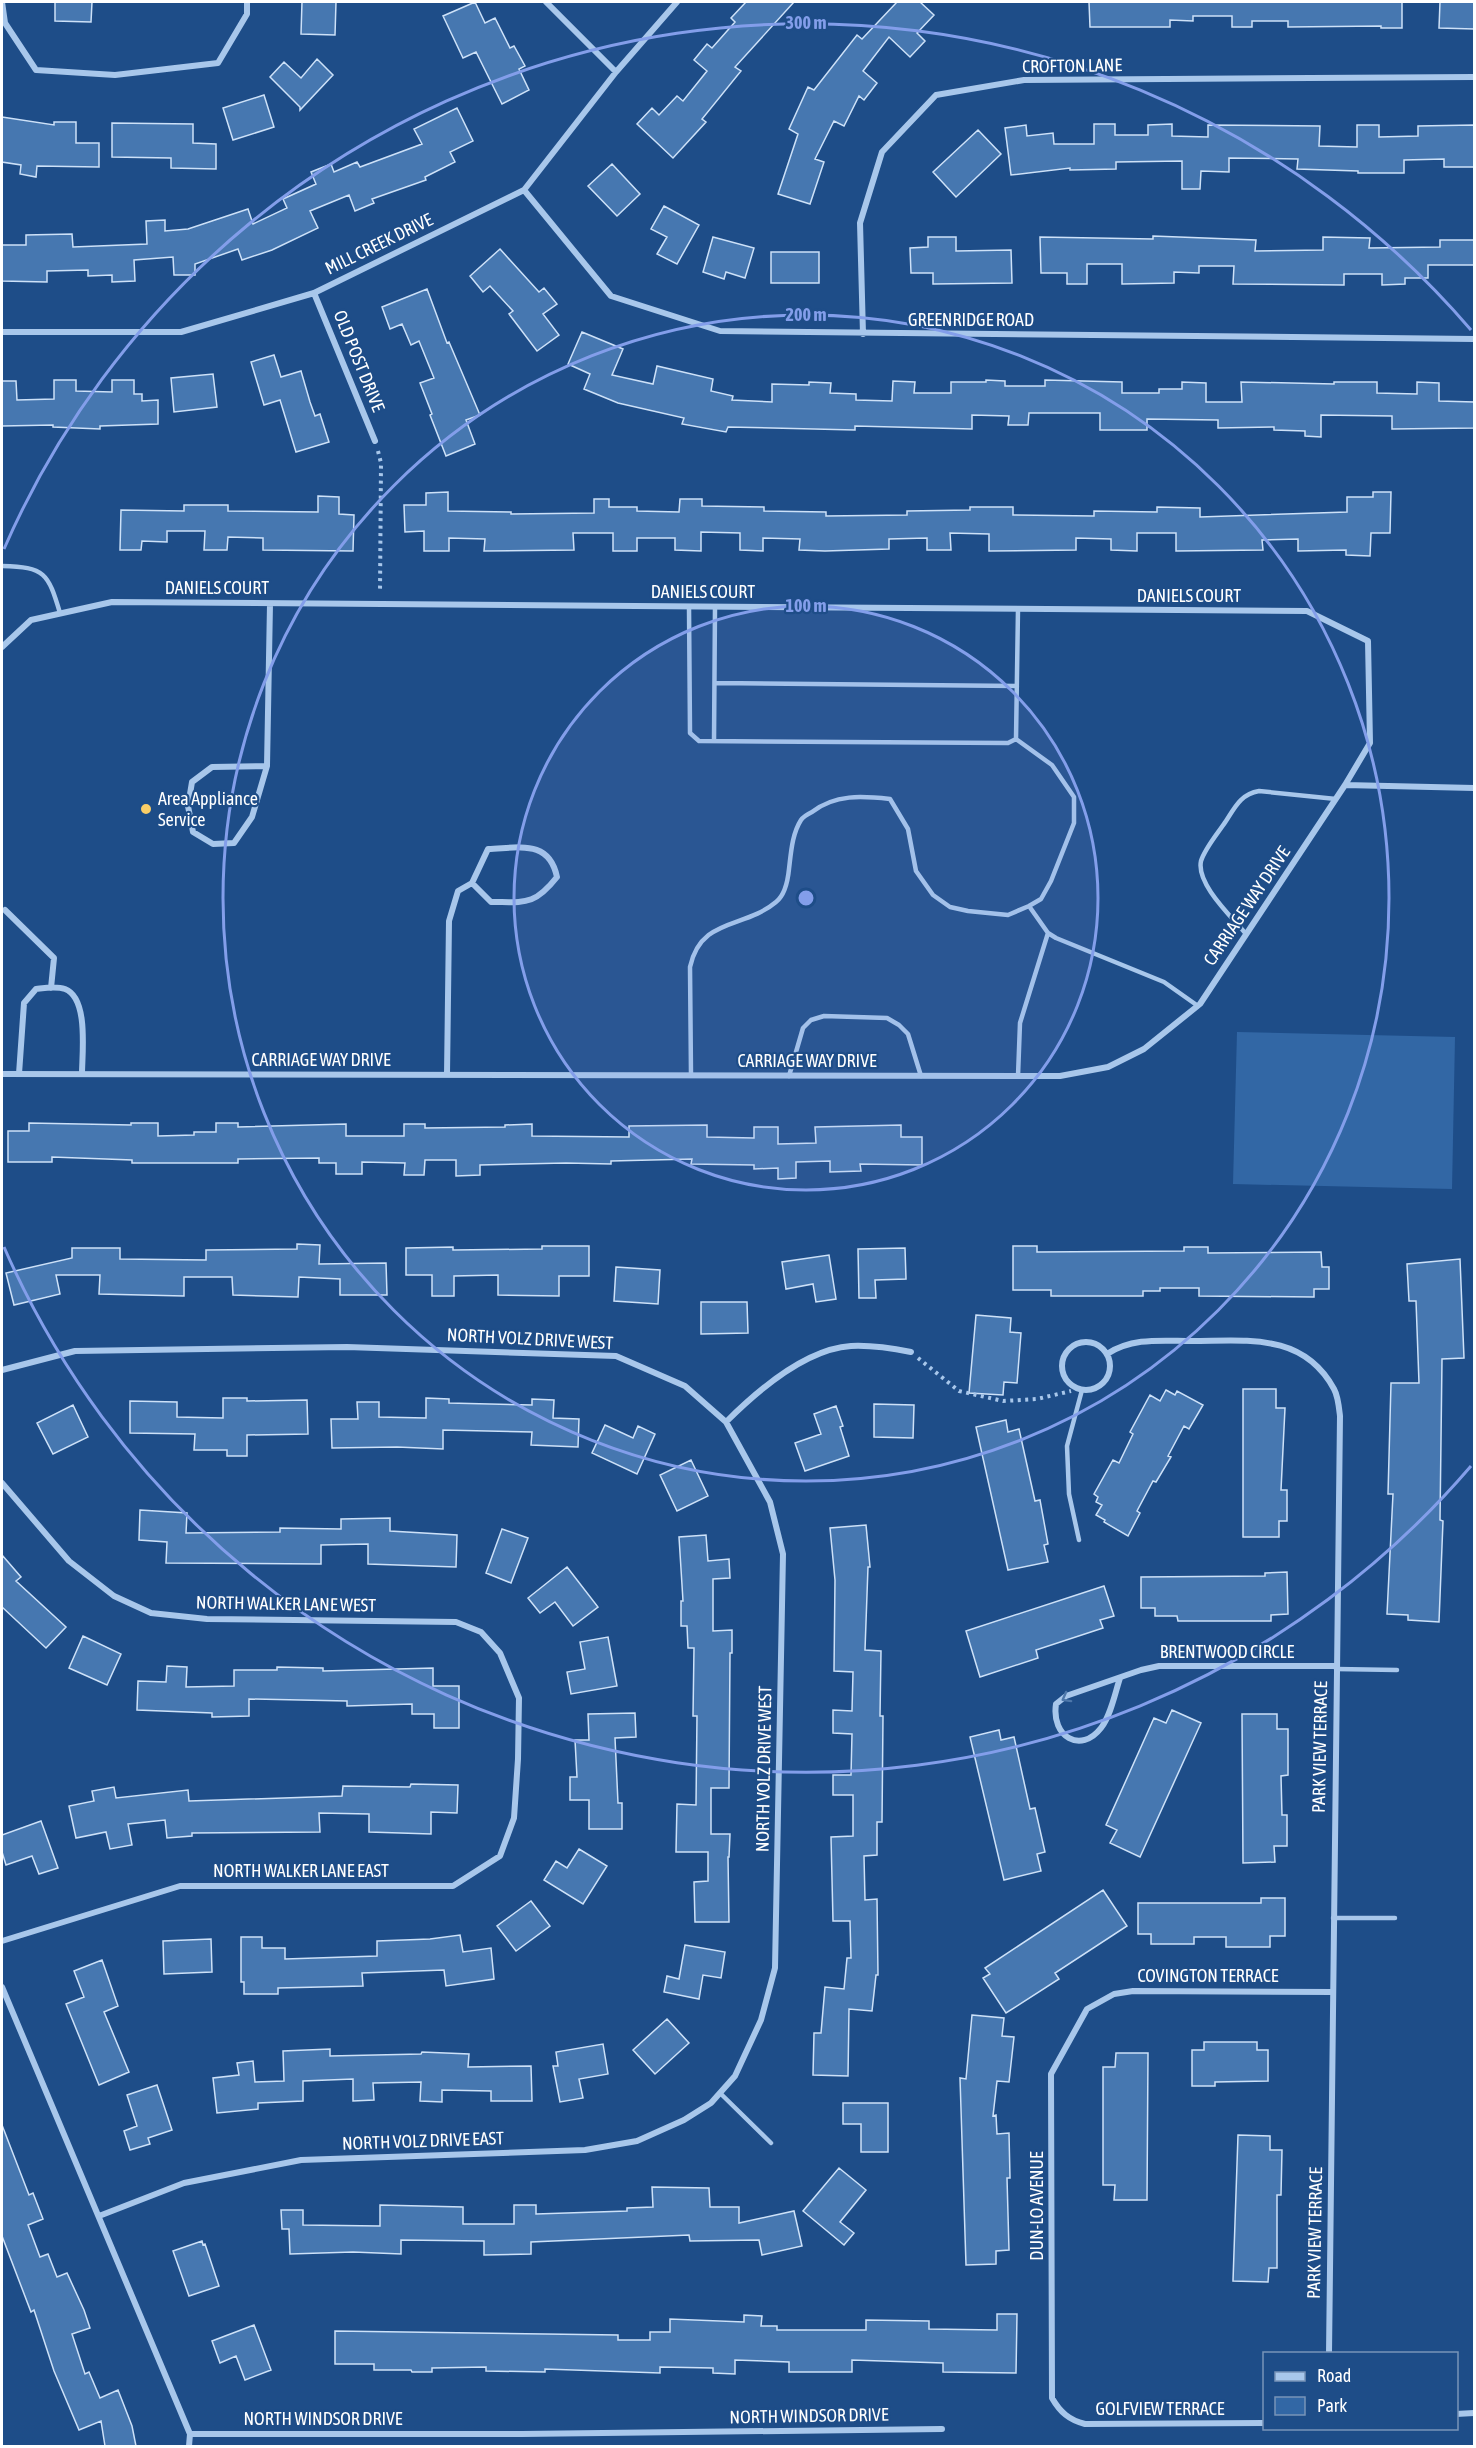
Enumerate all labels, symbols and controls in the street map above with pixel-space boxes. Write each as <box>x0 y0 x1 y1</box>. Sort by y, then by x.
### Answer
text: 300 m <box>786 12 826 33</box>
street label: CROFTON LANE <box>1022 54 1122 77</box>
street label: MILL CREEK DRIVE <box>322 208 436 279</box>
text: 200 m <box>786 304 826 325</box>
street label: OLD POST DRIVE <box>330 307 389 415</box>
street label: GREENRIDGE ROAD <box>908 309 1034 330</box>
street label: DANIELS COURT <box>165 577 269 598</box>
street label: DANIELS COURT <box>651 581 755 602</box>
street label: DANIELS COURT <box>1137 585 1241 606</box>
text: 100 m <box>786 595 826 616</box>
place label: Area Appliance Service <box>158 788 258 830</box>
marker: Area Appliance Service <box>139 802 153 816</box>
street label: CARRIAGE WAY DRIVE <box>1199 842 1294 969</box>
centre of rings <box>796 888 816 908</box>
street label: CARRIAGE WAY DRIVE <box>251 1049 391 1070</box>
street label: CARRIAGE WAY DRIVE <box>737 1050 877 1071</box>
street label: NORTH VOLZ DRIVE WEST <box>446 1324 614 1353</box>
street label: NORTH WALKER LANE WEST <box>196 1591 376 1616</box>
street label: BRENTWOOD CIRCLE <box>1160 1641 1295 1662</box>
street label: PARK VIEW TERRACE <box>1308 1681 1331 1813</box>
street label: NORTH VOLZ DRIVE WEST <box>752 1686 775 1852</box>
one-way arrow <box>1062 1691 1072 1702</box>
street label: NORTH WALKER LANE EAST <box>213 1860 389 1881</box>
street label: COVINGTON TERRACE <box>1138 1965 1279 1986</box>
street label: NORTH VOLZ DRIVE EAST <box>342 2127 505 2154</box>
street label: DUN-LO AVENUE <box>1026 2151 1047 2261</box>
street label: PARK VIEW TERRACE <box>1303 2167 1326 2299</box>
legend <box>1263 2352 1458 2430</box>
text: Road <box>1317 2365 1351 2386</box>
text: Park <box>1317 2395 1347 2416</box>
street label: GOLFVIEW TERRACE <box>1095 2398 1225 2419</box>
street label: NORTH WINDSOR DRIVE <box>729 2404 889 2427</box>
street label: NORTH WINDSOR DRIVE <box>244 2408 403 2429</box>

